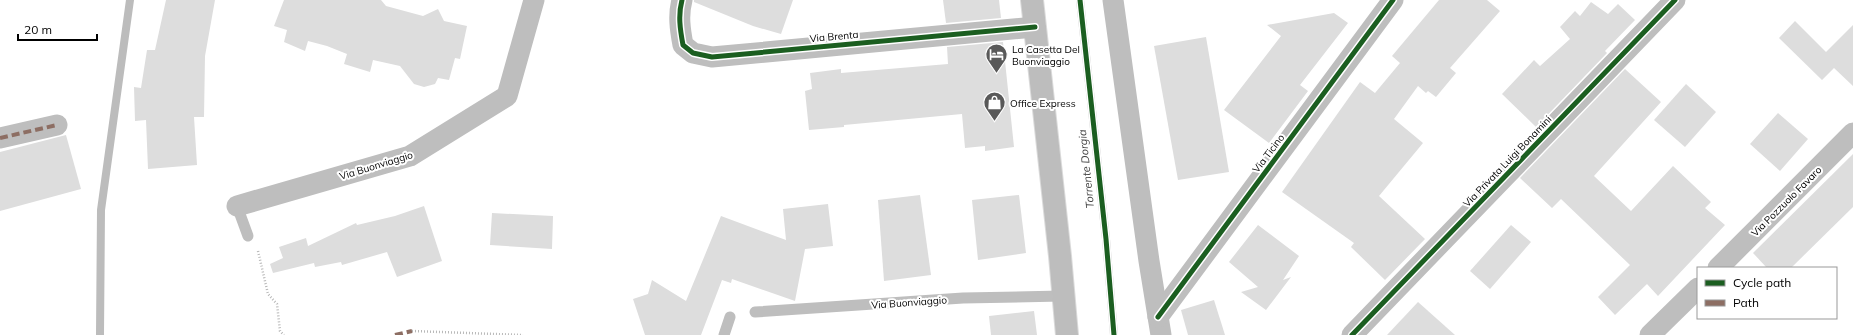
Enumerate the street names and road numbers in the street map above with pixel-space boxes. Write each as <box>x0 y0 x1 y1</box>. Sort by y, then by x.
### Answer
street label: Via Brenta <box>809 28 859 45</box>
street label: Via Privata Luigi Bonamini <box>1460 113 1554 210</box>
street label: Via Ticino <box>1250 131 1287 175</box>
street label: Via Buonviaggio <box>338 148 415 183</box>
street label: Via Pozzuolo Favaro <box>1748 163 1824 239</box>
street label: Via Buonviaggio <box>871 293 948 312</box>

